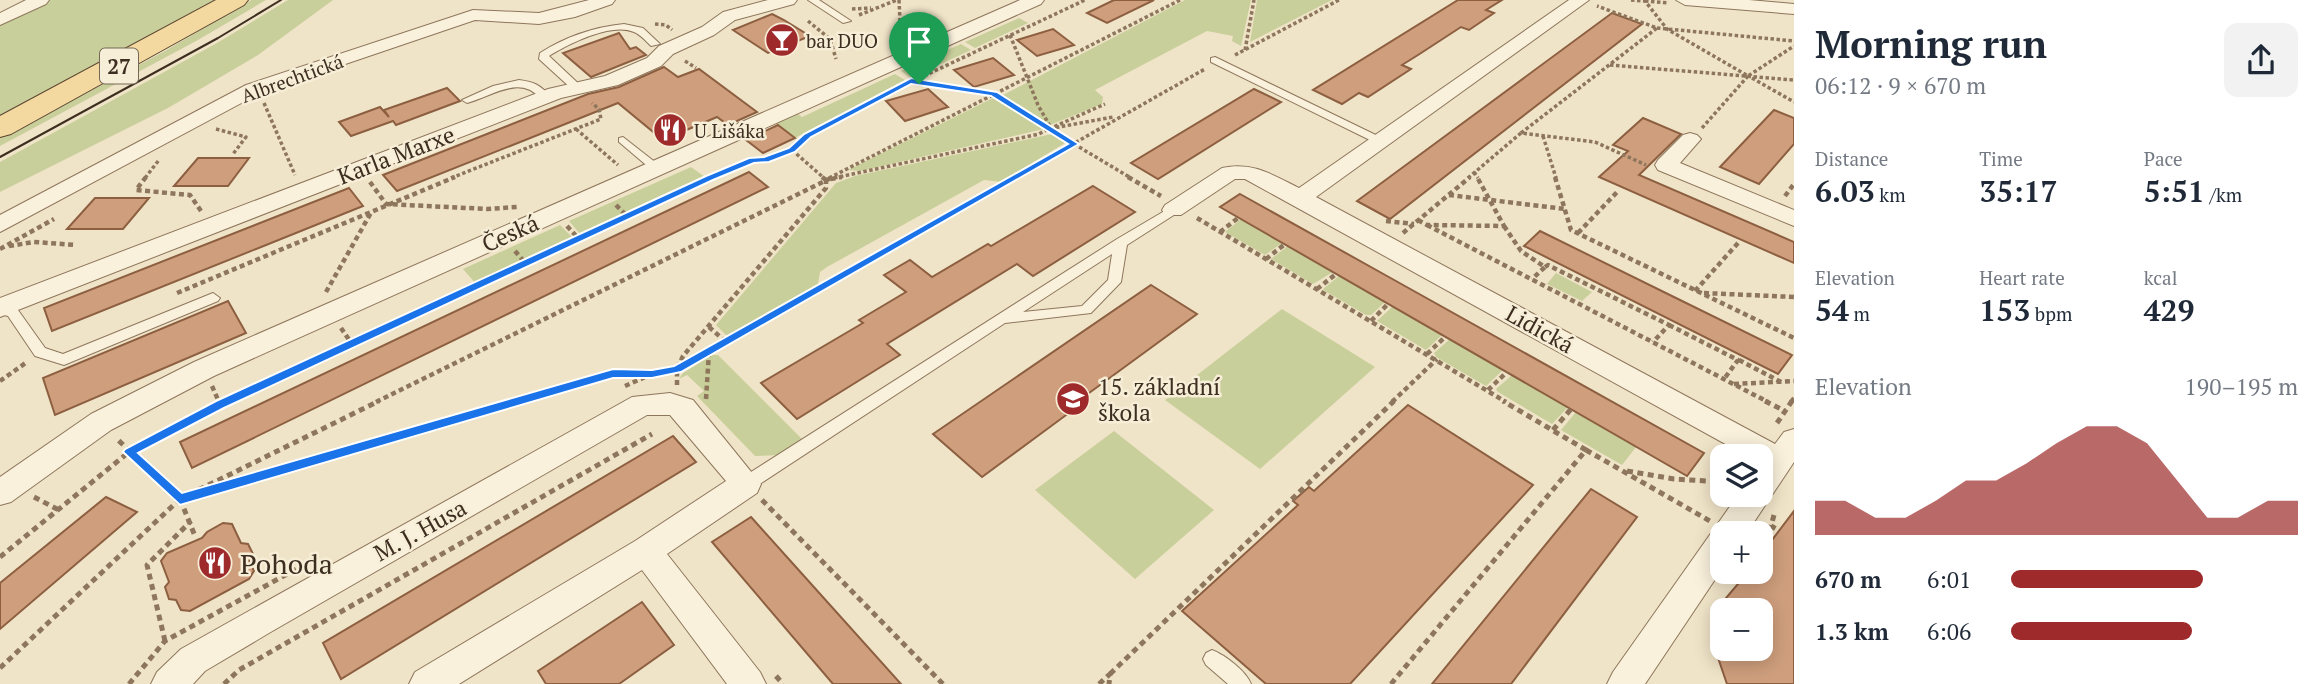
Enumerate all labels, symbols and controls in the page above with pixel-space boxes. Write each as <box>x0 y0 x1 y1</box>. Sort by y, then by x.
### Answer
pin <box>889 12.0 949 84</box>
text: Morning run <box>1815 19 2047 69</box>
bar icon: bar DUO <box>763 21 801 59</box>
icon: arrive <box>900 23 938 61</box>
button: share <box>2224 23 2298 97</box>
place label: bar DUO <box>806 28 878 53</box>
road number: 27 <box>100 48 138 84</box>
street label: Albrechtická <box>237 48 347 108</box>
text: 06:12 · 9 × 670 m <box>1815 70 1986 101</box>
restaurant icon: U Lišáka <box>651 111 689 149</box>
street label: Karla Marxe <box>333 118 459 192</box>
place label: U Lišáka <box>694 118 765 143</box>
text: Distance <box>1815 146 1888 171</box>
text: Time <box>1979 146 2023 171</box>
text: Pace <box>2144 146 2183 171</box>
text: 6.03 <box>1815 171 1875 211</box>
text: 35:17 <box>1979 171 2057 211</box>
text: 5:51 <box>2144 171 2205 211</box>
text: km <box>1875 182 1906 207</box>
text: /km <box>2205 182 2242 207</box>
street label: Česká <box>477 207 544 259</box>
text: Elevation <box>1815 265 1895 290</box>
text: Heart rate <box>1979 265 2065 290</box>
text: kcal <box>2144 265 2177 290</box>
text: 54 <box>1815 290 1849 330</box>
text: 153 <box>1979 290 2030 330</box>
text: 429 <box>2144 290 2195 330</box>
street label: Lidická <box>1500 298 1580 361</box>
text: m <box>1849 301 1870 326</box>
text: bpm <box>2030 301 2072 326</box>
place label: 15. základní škola <box>1098 371 1220 428</box>
text: Elevation <box>1815 371 1912 402</box>
text: 190–195 m <box>2185 371 2298 402</box>
school or university icon: 15. základní škola <box>1054 380 1092 418</box>
map controls <box>1710 444 1773 661</box>
button: layers <box>1710 444 1773 507</box>
street label: M. J. Husa <box>368 492 472 568</box>
button: + <box>1710 521 1773 584</box>
restaurant icon: Pohoda <box>196 544 234 582</box>
place label: Pohoda <box>240 545 333 582</box>
text: 670 m <box>1815 564 1881 595</box>
text: 6:01 <box>1927 564 1971 595</box>
button: − <box>1710 598 1773 661</box>
text: 1.3 km <box>1815 616 1889 647</box>
text: 6:06 <box>1927 616 1971 647</box>

